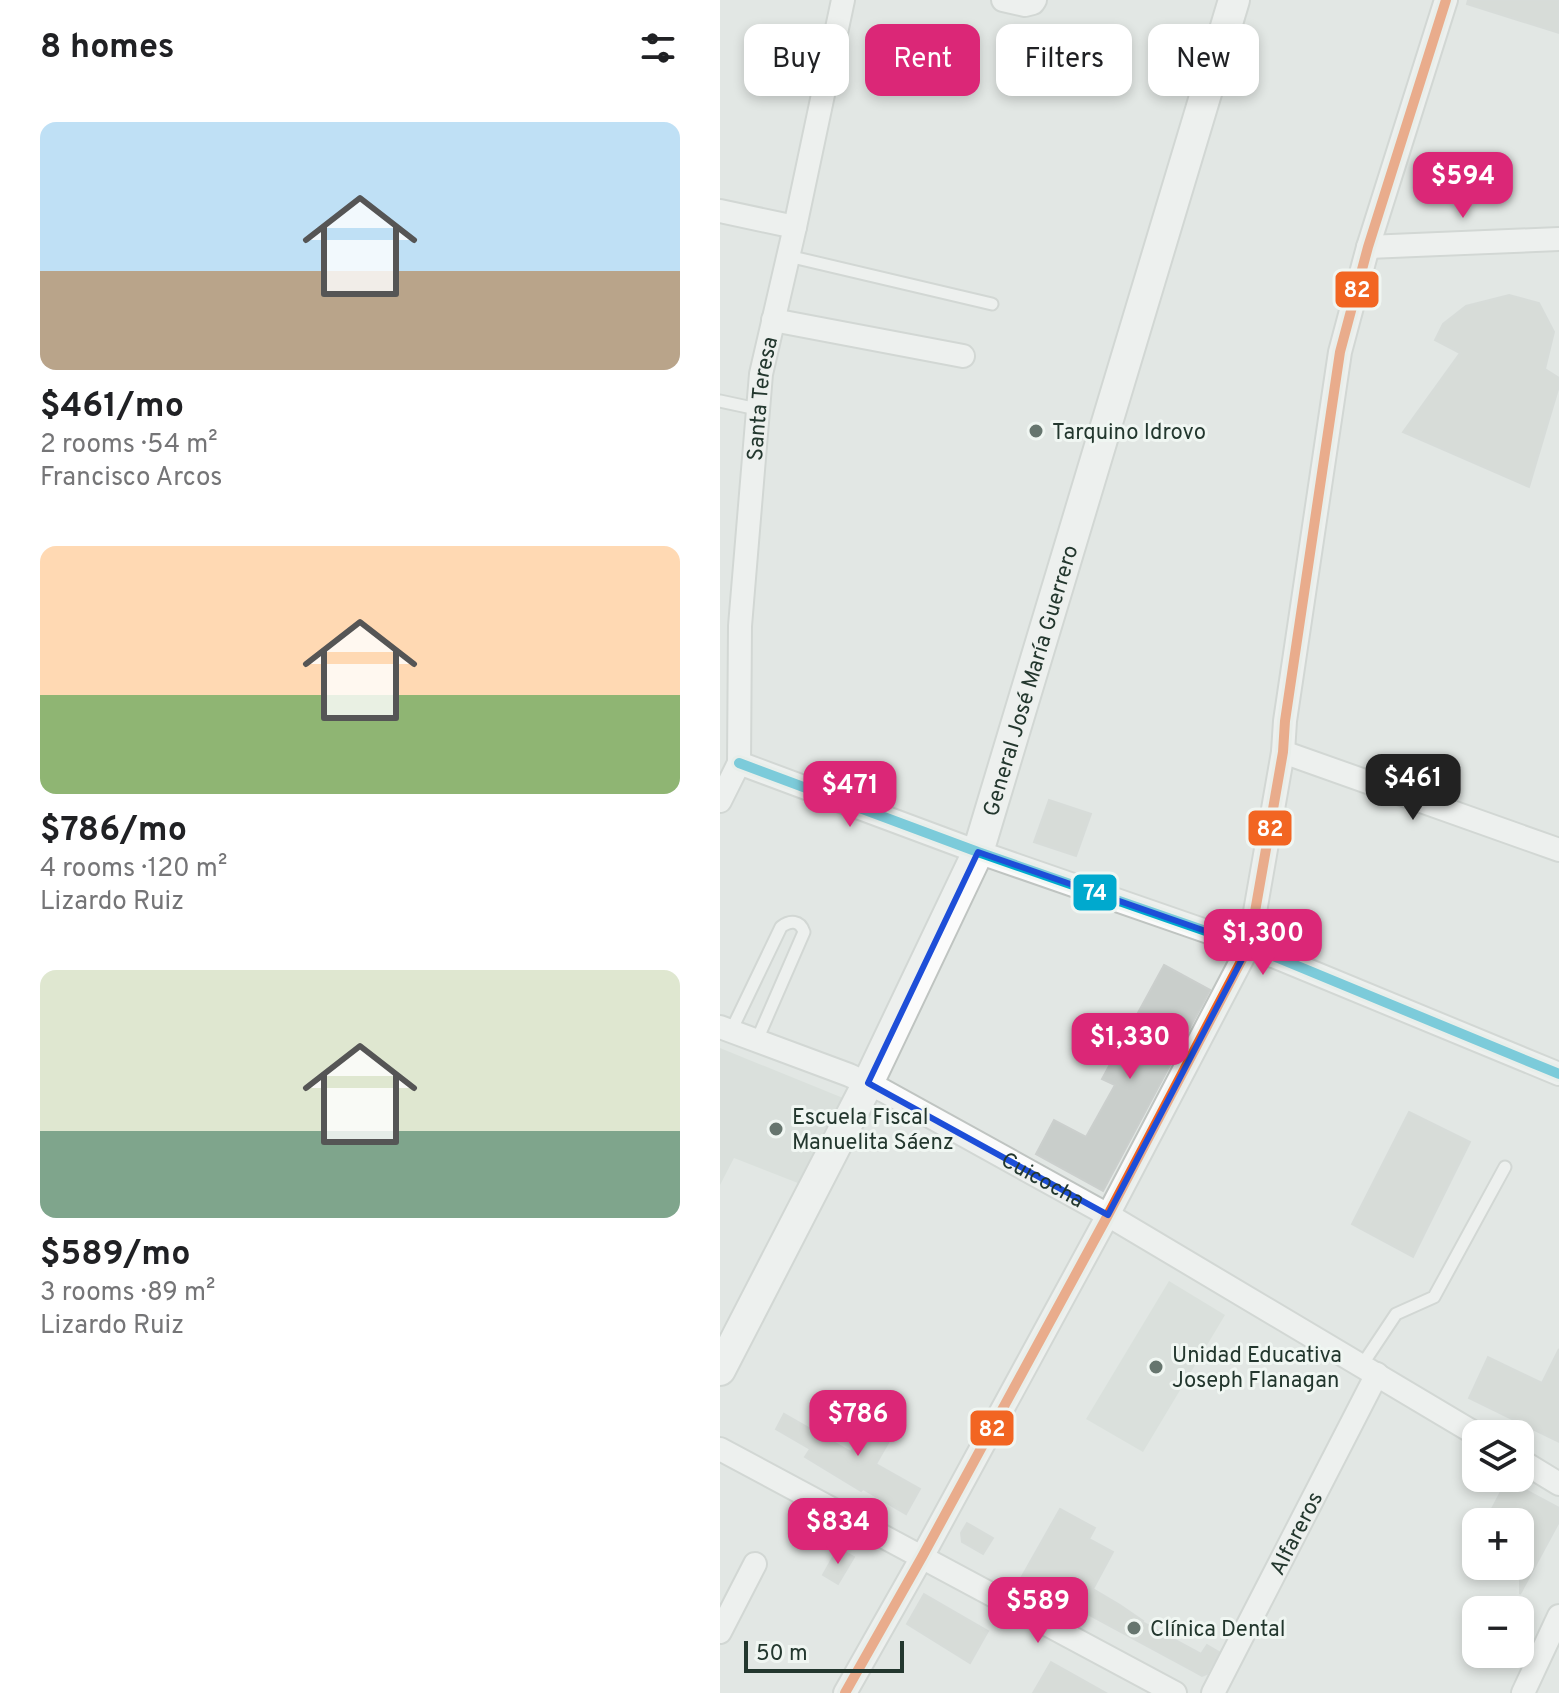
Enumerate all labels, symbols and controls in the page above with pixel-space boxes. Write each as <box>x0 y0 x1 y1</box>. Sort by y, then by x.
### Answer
chip: Buy <box>744 24 849 96</box>
chip: Rent <box>865 24 980 96</box>
chip: Filters <box>996 24 1132 96</box>
chip: New <box>1148 24 1259 96</box>
icon: filters <box>636 26 680 70</box>
text: 8 homes <box>40 27 174 70</box>
pin: $594 <box>1416 152 1510 220</box>
text: $594 <box>1431 161 1495 194</box>
icon: home <box>288 174 432 318</box>
line badge: 82 <box>1334 270 1380 309</box>
text: 82 <box>1344 278 1370 305</box>
street label: Santa Teresa <box>743 334 785 462</box>
text: $461/mo <box>40 386 184 429</box>
place label: Tarquino Idrovo <box>1052 420 1206 447</box>
marker: Tarquino Idrovo <box>1027 422 1045 440</box>
text: 2 rooms · 54 m² <box>40 429 218 462</box>
text: Francisco Arcos <box>40 462 222 495</box>
street label: General José María Guerrero <box>978 542 1085 820</box>
icon: home <box>288 598 432 742</box>
pin: $461 <box>1366 754 1460 822</box>
pin: $471 <box>803 761 897 829</box>
text: $461 <box>1384 763 1442 796</box>
text: $471 <box>821 770 879 803</box>
line badge: 82 <box>1247 809 1293 847</box>
text: $786/mo <box>40 810 187 853</box>
text: 82 <box>1257 817 1283 844</box>
text: 4 rooms · 120 m² <box>40 853 227 886</box>
line badge: 74 <box>1072 873 1118 912</box>
text: 74 <box>1083 881 1107 908</box>
text: Lizardo Ruiz <box>40 886 184 919</box>
pin: $1,300 <box>1198 909 1328 977</box>
text: $1,300 <box>1222 918 1304 951</box>
pin: $1,330 <box>1065 1013 1195 1081</box>
icon: home <box>288 1022 432 1166</box>
text: $1,330 <box>1090 1022 1170 1055</box>
place label: Escuela Fiscal Manuelita Sáenz <box>792 1105 954 1157</box>
marker: Escuela Fiscal Manuelita Sáenz <box>767 1120 785 1138</box>
street label: Cuicocha <box>996 1147 1088 1215</box>
text: $589/mo <box>40 1234 191 1277</box>
text: 3 rooms · 89 m² <box>40 1277 215 1310</box>
text: Lizardo Ruiz <box>40 1310 184 1343</box>
place label: Unidad Educativa Joseph Flanagan <box>1172 1343 1342 1395</box>
marker: Unidad Educativa Joseph Flanagan <box>1147 1358 1165 1376</box>
pin: $786 <box>811 1390 905 1458</box>
text: $786 <box>827 1399 889 1432</box>
line badge: 82 <box>969 1409 1015 1447</box>
text: 82 <box>979 1417 1005 1444</box>
map controls <box>1462 1420 1534 1668</box>
button: layers <box>1462 1420 1534 1492</box>
street label: Alfareros <box>1265 1488 1330 1580</box>
pin: $834 <box>791 1498 885 1566</box>
text: $834 <box>806 1507 870 1540</box>
button: + <box>1462 1508 1534 1580</box>
pin: $589 <box>991 1577 1085 1645</box>
text: $589 <box>1006 1586 1070 1619</box>
button: − <box>1462 1596 1534 1668</box>
place label: Clínica Dental <box>1150 1617 1285 1644</box>
marker: Clínica Dental <box>1125 1619 1143 1637</box>
scale bar <box>744 1637 904 1673</box>
text: 50 m <box>756 1641 808 1668</box>

